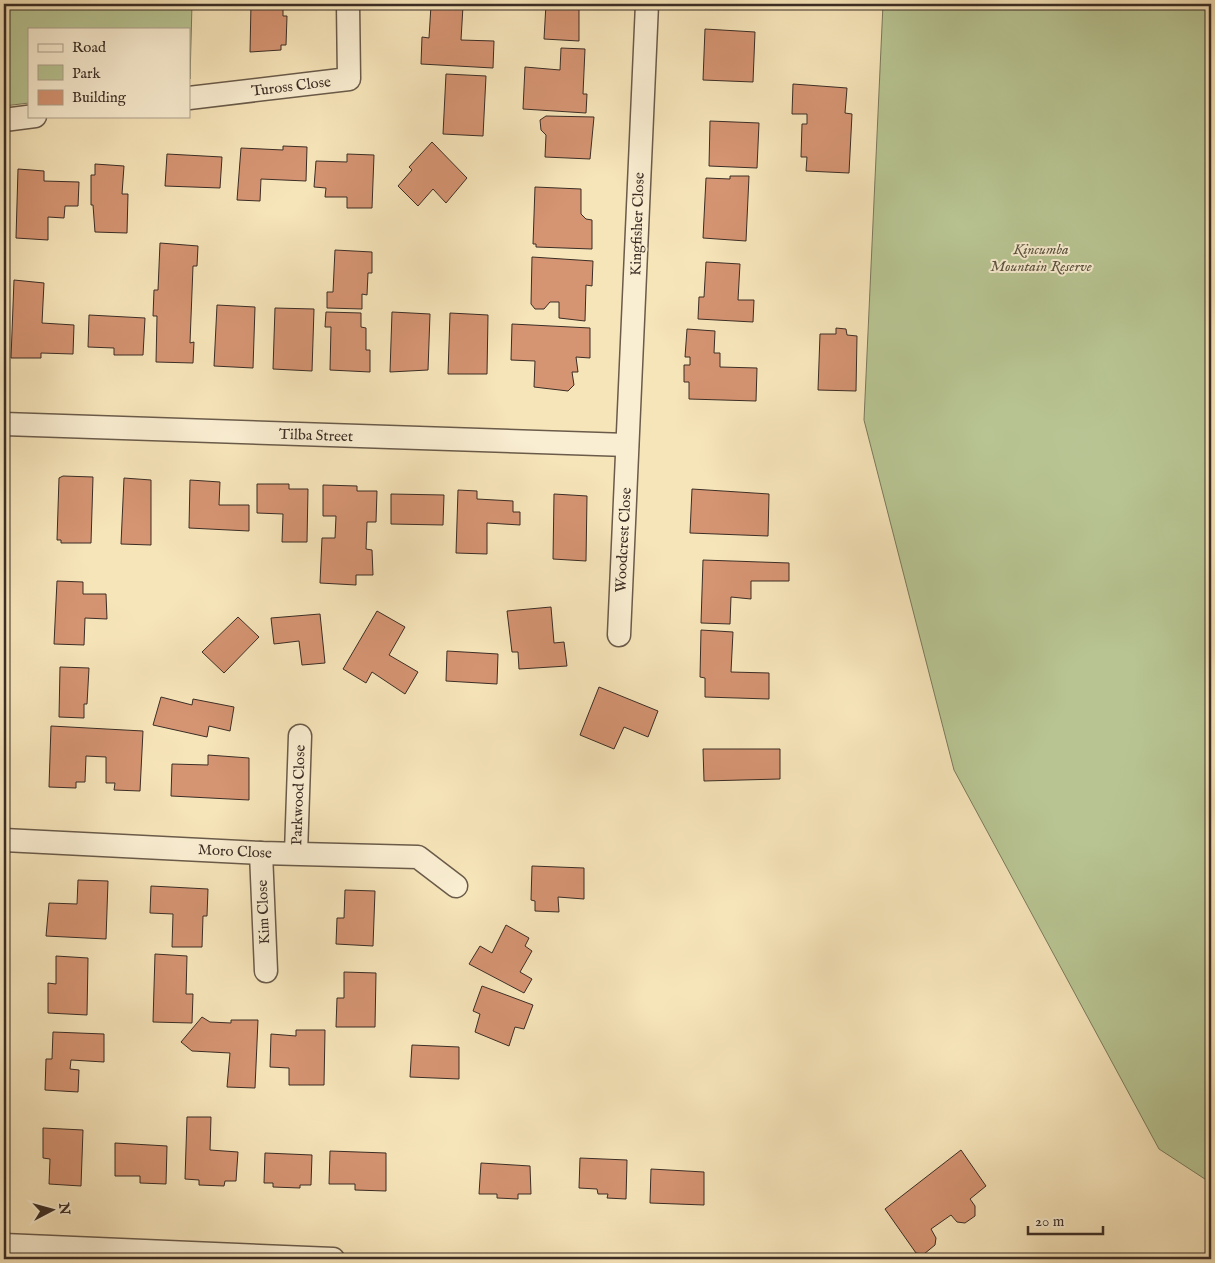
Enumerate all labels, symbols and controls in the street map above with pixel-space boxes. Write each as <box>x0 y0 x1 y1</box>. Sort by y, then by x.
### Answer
legend <box>28 28 190 118</box>
text: Road <box>72 38 107 57</box>
text: Park <box>72 64 102 83</box>
street label: Tuross Close <box>250 72 332 101</box>
text: Building <box>72 88 127 107</box>
street label: Kingfisher Close <box>626 172 649 276</box>
park label: Kincumba Mountain Reserve <box>990 240 1092 276</box>
street label: Tilba Street <box>279 425 353 446</box>
street label: Woodcrest Close <box>611 487 636 593</box>
street label: Parkwood Close <box>287 744 310 846</box>
street label: Moro Close <box>198 840 272 863</box>
street label: Kim Close <box>253 879 274 945</box>
north arrow <box>28 1186 78 1236</box>
text: N <box>54 1201 74 1216</box>
scale bar <box>1028 1203 1102 1235</box>
text: 20 m <box>1035 1212 1065 1231</box>

